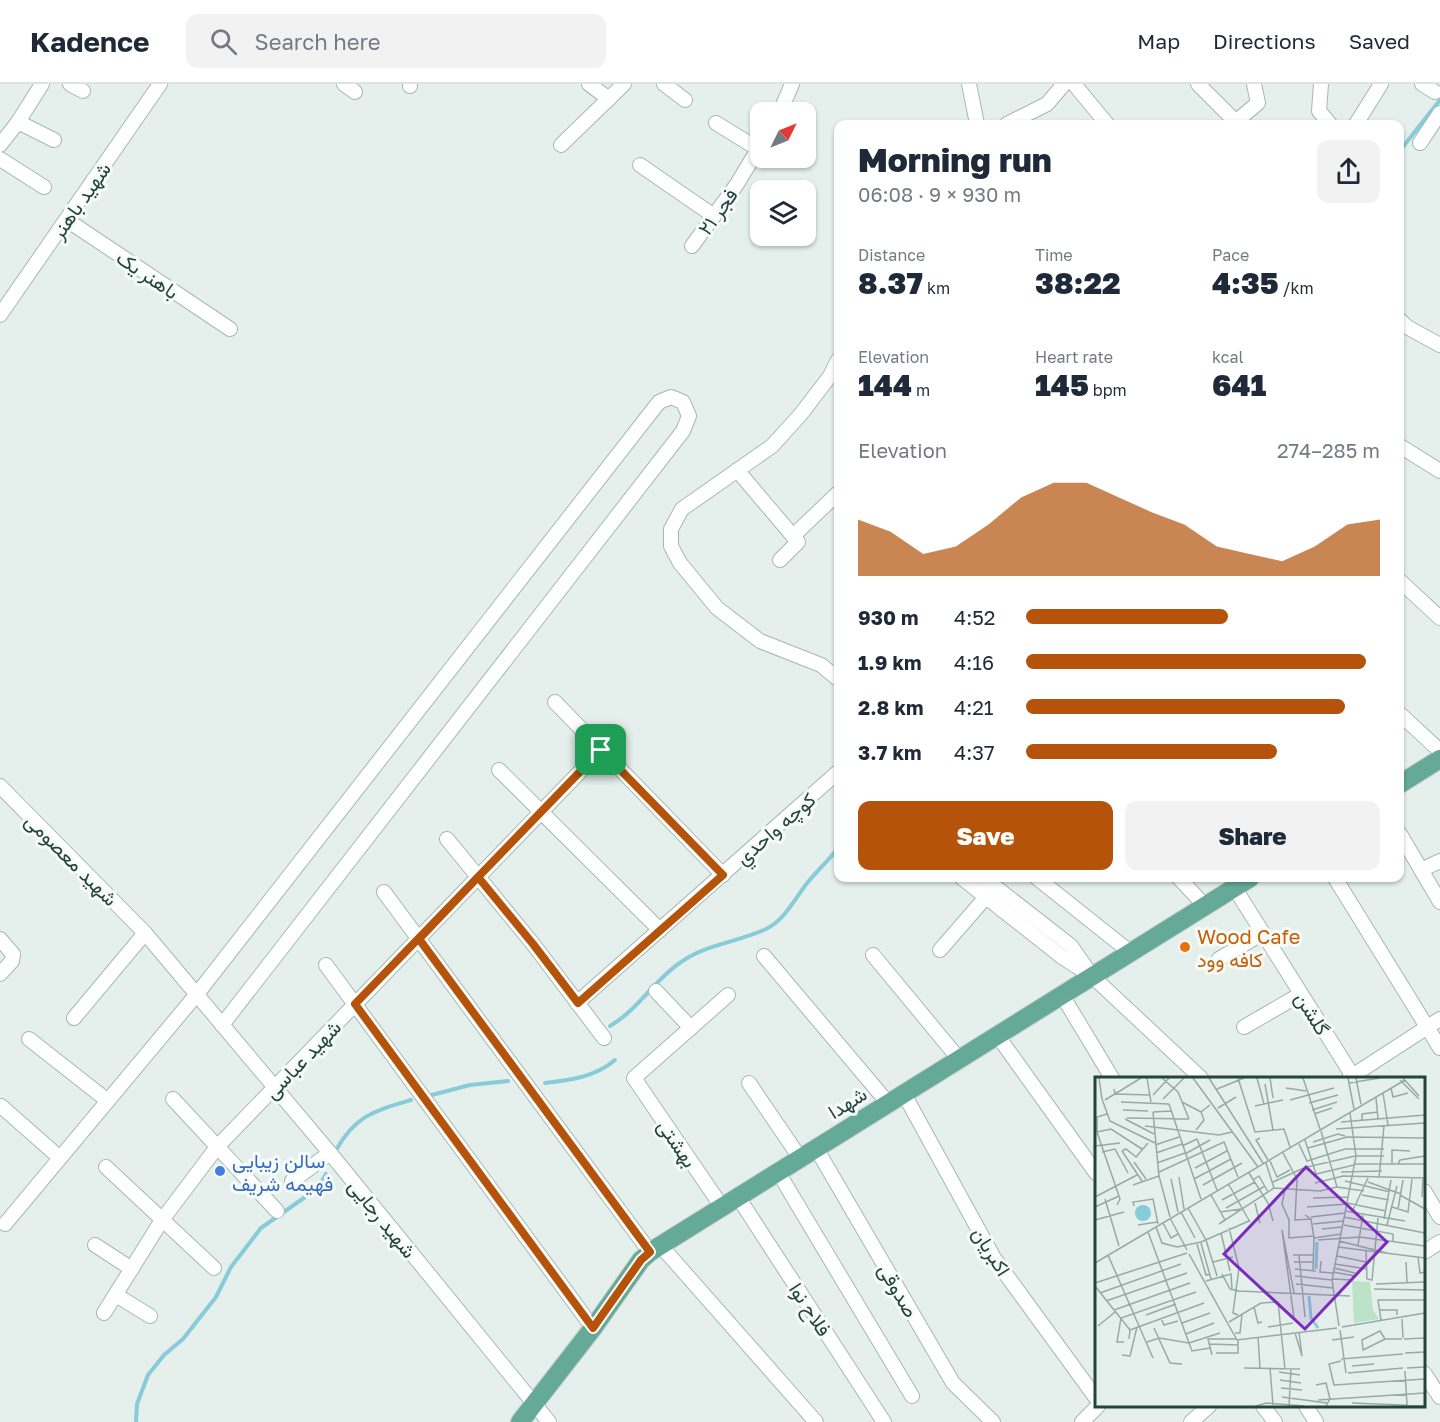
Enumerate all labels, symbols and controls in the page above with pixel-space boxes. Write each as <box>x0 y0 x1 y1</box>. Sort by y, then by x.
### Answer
search box <box>186 14 606 68</box>
text: Kadence <box>30 25 150 58</box>
icon: search <box>207 25 240 58</box>
text: Search here <box>255 28 381 55</box>
text: Map <box>1137 28 1180 54</box>
text: Directions <box>1213 28 1316 54</box>
text: Saved <box>1349 28 1410 54</box>
north arrow <box>750 102 816 168</box>
map controls <box>750 102 816 246</box>
text: Morning run <box>858 140 1052 179</box>
button: share <box>1317 140 1380 203</box>
street label: شهید باهنر <box>44 157 117 245</box>
button: layers <box>750 180 816 246</box>
text: 06:08 · 9 × 930 m <box>858 182 1021 206</box>
street label: فجر ۲۱ <box>692 183 744 240</box>
street label: باهنر یک <box>111 245 184 305</box>
text: Distance <box>858 245 925 265</box>
text: Time <box>1035 245 1073 265</box>
text: Pace <box>1212 245 1249 265</box>
text: 8.37 <box>858 265 923 301</box>
text: 38:22 <box>1035 265 1121 301</box>
text: 4:35 <box>1212 265 1279 301</box>
text: km <box>923 278 950 298</box>
text: /km <box>1279 278 1314 298</box>
text: Elevation <box>858 347 929 367</box>
text: Heart rate <box>1035 347 1113 367</box>
text: kcal <box>1212 347 1244 367</box>
text: 144 <box>858 367 912 403</box>
text: 145 <box>1035 367 1089 403</box>
text: 641 <box>1212 367 1266 403</box>
text: m <box>912 380 930 400</box>
text: bpm <box>1089 380 1127 400</box>
text: Elevation <box>858 438 947 462</box>
text: 274–285 m <box>1277 438 1380 462</box>
text: 930 m <box>858 605 918 629</box>
text: 4:52 <box>954 605 995 629</box>
text: 1.9 km <box>858 650 922 674</box>
text: 4:16 <box>954 650 994 674</box>
text: 2.8 km <box>858 695 924 719</box>
text: 4:21 <box>954 695 994 719</box>
pin <box>575 724 626 775</box>
icon: arrive <box>584 733 617 766</box>
text: 3.7 km <box>858 740 922 764</box>
text: 4:37 <box>954 740 995 764</box>
street label: كوچه واحدي <box>730 787 824 874</box>
button: Save <box>858 801 1113 870</box>
button: Share <box>1125 801 1380 870</box>
street label: شهید معصومی <box>19 808 123 912</box>
place label: Wood Cafe کافه وود <box>1197 924 1300 973</box>
marker: Wood Cafe کافه وود <box>1178 940 1192 954</box>
street label: گلشن <box>1290 987 1336 1040</box>
street label: شهید عباسی <box>259 1015 347 1105</box>
inset map <box>1095 1077 1425 1407</box>
street label: شهدا <box>823 1081 872 1125</box>
street label: بهشتی <box>652 1114 703 1173</box>
place label: سالن زیبایی فهیمه شریف <box>232 1148 334 1197</box>
marker: سالن زیبایی فهیمه شریف <box>213 1164 227 1178</box>
street label: شهید رجایی <box>342 1174 422 1264</box>
street label: اکبریان <box>966 1222 1016 1281</box>
street label: صدوقی <box>872 1259 924 1322</box>
street label: فلاح نوا <box>782 1278 837 1342</box>

